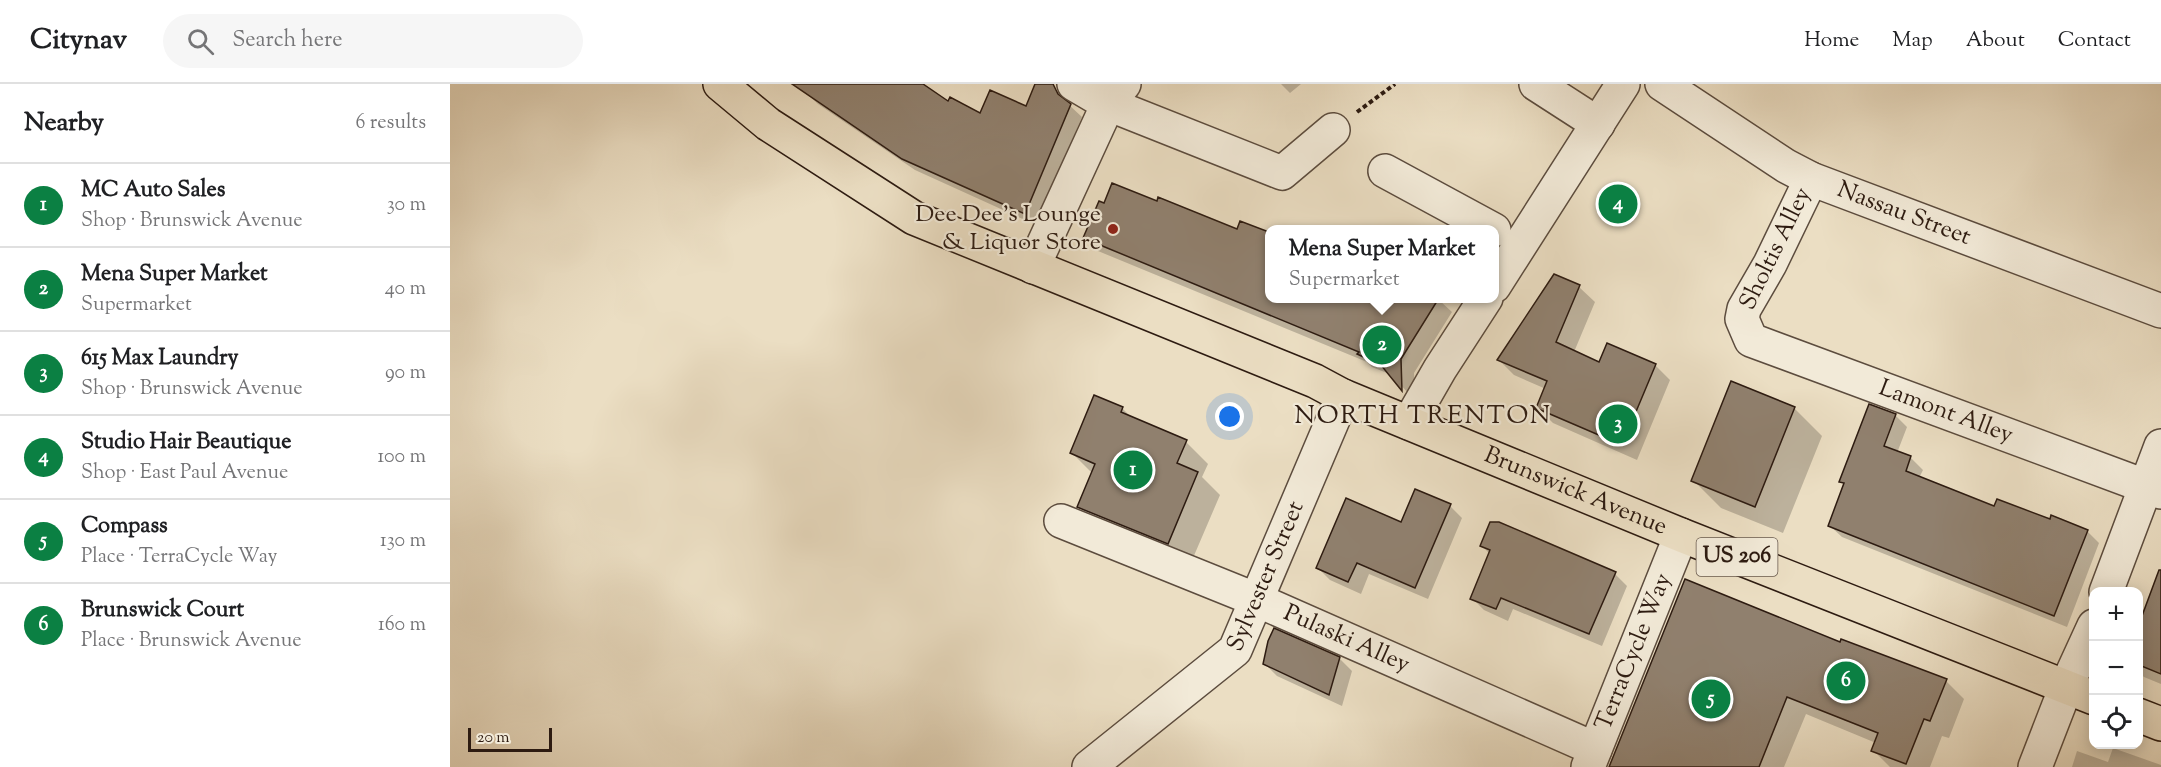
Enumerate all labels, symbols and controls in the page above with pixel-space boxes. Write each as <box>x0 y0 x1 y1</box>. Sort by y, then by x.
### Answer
search box <box>163 14 583 68</box>
text: Citynav <box>30 21 127 61</box>
icon: search <box>184 25 217 58</box>
text: Search here <box>232 25 343 57</box>
text: Home <box>1804 26 1859 56</box>
text: Map <box>1892 26 1933 56</box>
text: About <box>1966 26 2025 56</box>
text: Contact <box>2058 26 2131 56</box>
text: Nearby <box>24 105 104 142</box>
text: 6 results <box>356 109 426 138</box>
street label: Nassau Street <box>1832 173 1976 255</box>
text: MC Auto Sales <box>81 175 225 207</box>
pin: 4 <box>1598 182 1638 226</box>
street label: Sholtis Alley <box>1732 182 1820 316</box>
text: 1 <box>40 191 47 220</box>
text: 30 m <box>387 191 426 220</box>
place label: Dee Dee's Lounge & Liquor Store <box>915 198 1101 260</box>
text: Shop · Brunswick Avenue <box>81 207 303 236</box>
marker: Dee Dee's Lounge & Liquor Store <box>1106 222 1120 236</box>
popup <box>1265 225 1499 303</box>
text: Mena Super Market <box>1289 234 1475 266</box>
text: Mena Super Market <box>81 259 268 291</box>
text: Supermarket <box>1289 266 1400 295</box>
text: 2 <box>39 275 48 304</box>
text: 40 m <box>385 275 426 304</box>
text: Supermarket <box>81 291 192 320</box>
pin: 2 <box>1362 322 1402 368</box>
text: 615 Max Laundry <box>81 343 238 375</box>
text: 3 <box>39 359 48 388</box>
text: 90 m <box>385 359 426 388</box>
street label: Lamont Alley <box>1874 372 2018 453</box>
text: Shop · Brunswick Avenue <box>81 375 303 404</box>
district label: NORTH TRENTON <box>1294 398 1552 435</box>
your location <box>1215 402 1244 431</box>
pin: 3 <box>1598 402 1638 446</box>
text: Studio Hair Beautique <box>81 427 292 459</box>
street label: Brunswick Avenue <box>1479 439 1672 544</box>
text: 4 <box>38 443 49 472</box>
text: 100 m <box>377 443 426 472</box>
pin: 1 <box>1114 448 1152 492</box>
text: Shop · East Paul Avenue <box>81 459 288 488</box>
street label: Sylvester Street <box>1219 496 1313 657</box>
text: Compass <box>81 511 168 543</box>
text: 5 <box>40 527 47 556</box>
text: 130 m <box>380 527 426 556</box>
road number: US 206 <box>1696 538 1778 576</box>
text: Place · TerraCycle Way <box>81 543 278 572</box>
street label: TerraCycle Way <box>1587 568 1681 736</box>
map controls <box>2089 587 2143 749</box>
button: + <box>2089 587 2143 641</box>
text: Brunswick Court <box>81 595 244 627</box>
street label: Pulaski Alley <box>1278 597 1415 682</box>
text: 6 <box>39 611 48 640</box>
text: 160 m <box>378 611 426 640</box>
text: Place · Brunswick Avenue <box>81 627 301 656</box>
button: − <box>2089 641 2143 695</box>
pin: 6 <box>1826 658 1866 704</box>
pin: 5 <box>1692 676 1730 722</box>
button: locate <box>2089 695 2143 749</box>
scale bar <box>468 725 552 752</box>
text: 20 m <box>477 727 510 750</box>

